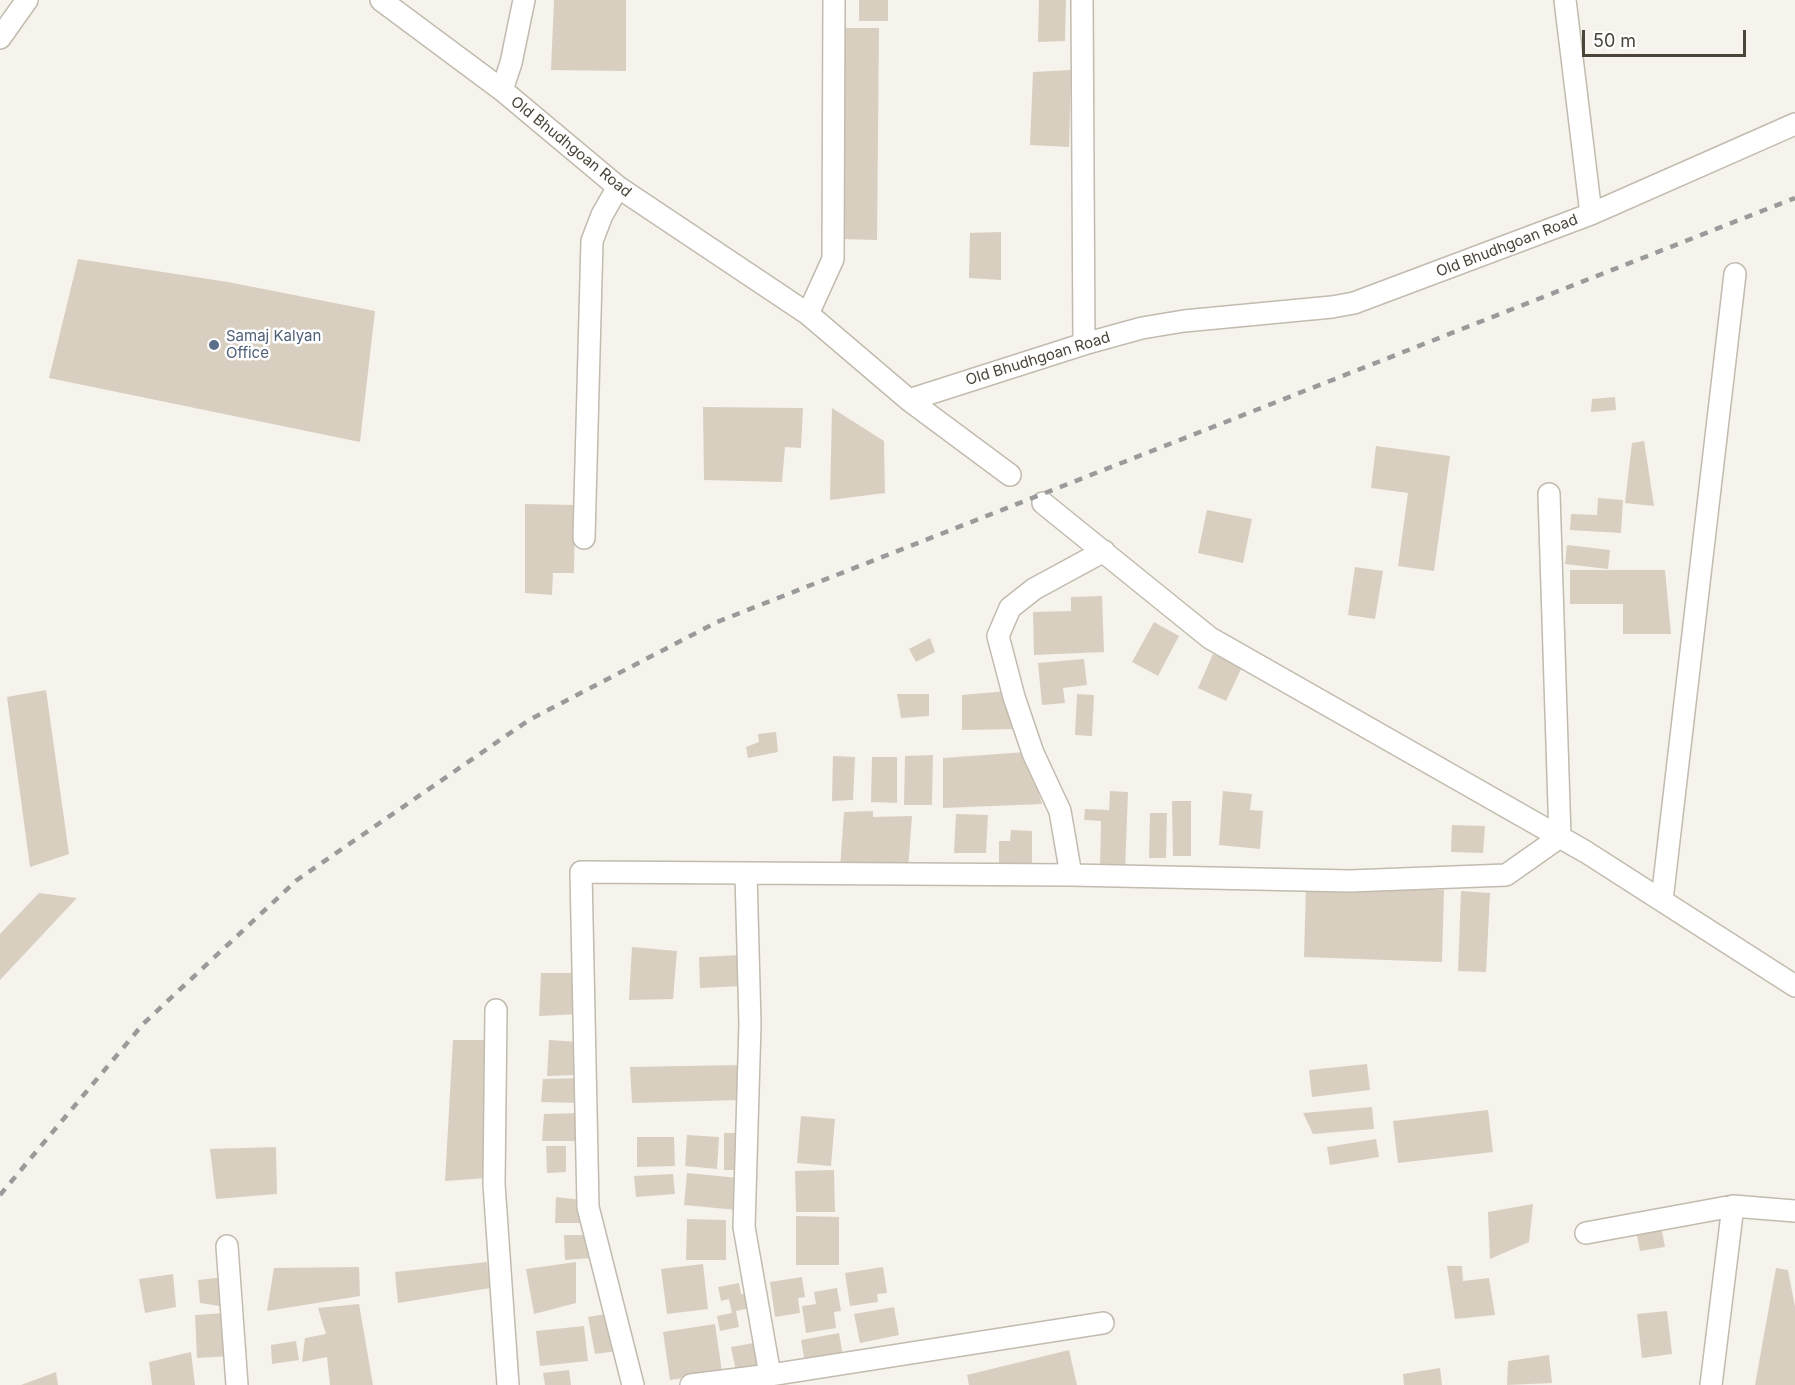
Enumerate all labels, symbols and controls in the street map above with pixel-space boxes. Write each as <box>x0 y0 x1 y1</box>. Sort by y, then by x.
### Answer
scale bar <box>1585 18 1748 56</box>
text: 50 m <box>1593 30 1636 51</box>
street label: Old Bhudhgoan Road <box>507 93 635 201</box>
street label: Old Bhudhgoan Road <box>1434 211 1580 281</box>
place label: Samaj Kalyan Office <box>226 327 321 362</box>
street label: Old Bhudhgoan Road <box>964 328 1112 390</box>
marker: Samaj Kalyan Office <box>207 338 221 352</box>

